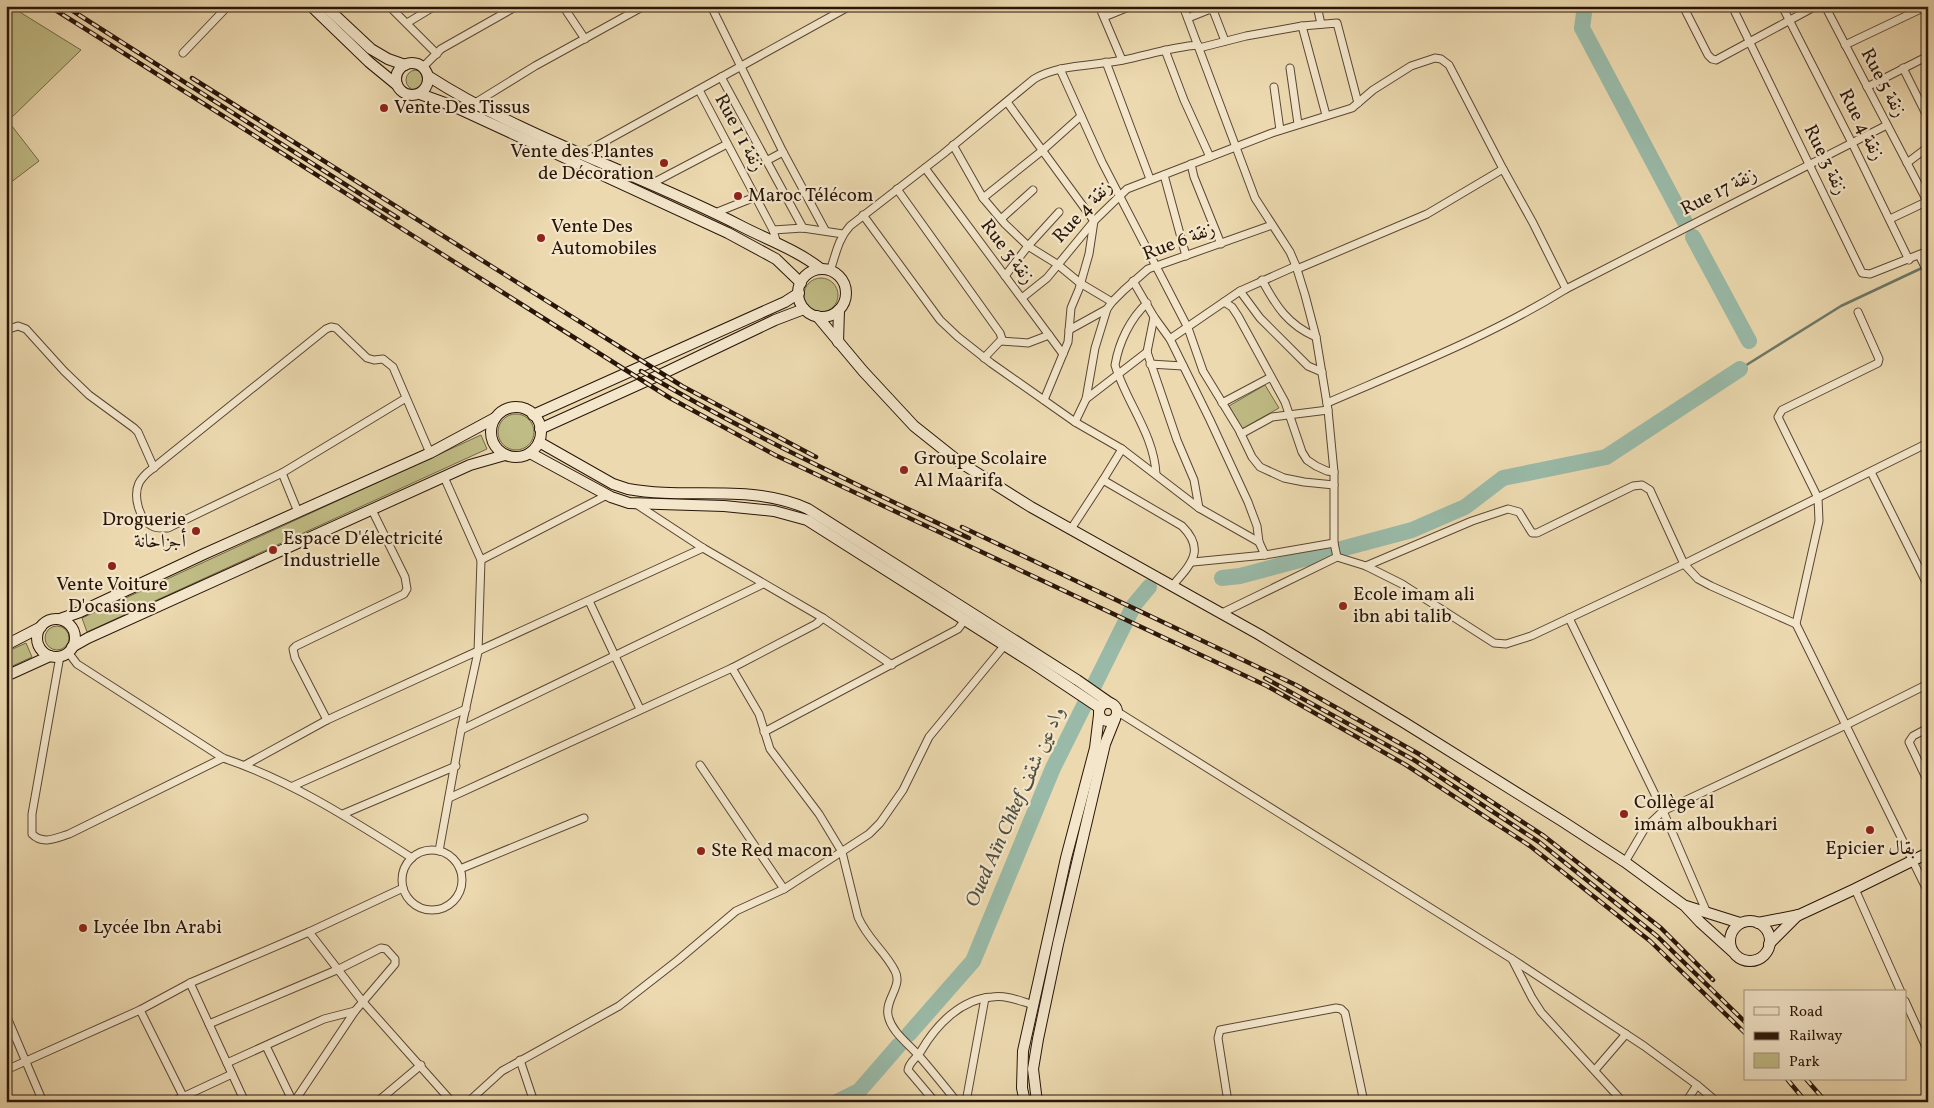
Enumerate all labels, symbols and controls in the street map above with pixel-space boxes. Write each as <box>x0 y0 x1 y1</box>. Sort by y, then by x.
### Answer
street label: Rue 5 زنقة <box>1854 44 1912 122</box>
street label: Rue 4 زنقة <box>1832 85 1890 165</box>
street label: Rue 1 زنقة 1 <box>708 90 770 176</box>
place label: Vente Des Tissus <box>394 95 530 121</box>
marker: Vente Des Tissus <box>378 102 390 114</box>
street label: Rue 3 زنقة <box>1797 120 1853 200</box>
place label: Vente des Plantes de Décoration <box>510 139 654 187</box>
marker: Vente des Plantes de Décoration <box>658 157 670 169</box>
street label: Rue 17 زنقة <box>1676 162 1762 222</box>
street label: Rue 4 زنقة <box>1047 175 1119 249</box>
place label: Maroc Télécom <box>748 183 874 209</box>
marker: Maroc Télécom <box>732 190 744 202</box>
place label: Vente Des Automobiles <box>551 214 657 262</box>
street label: Rue 3 زنقة <box>974 214 1040 290</box>
street label: Rue 6 زنقة <box>1139 216 1219 268</box>
marker: Vente Des Automobiles <box>535 232 547 244</box>
place label: Groupe Scolaire Al Maarifa <box>914 446 1047 494</box>
marker: Groupe Scolaire Al Maarifa <box>898 464 910 476</box>
place label: Droguerie أجزاخانة <box>102 507 187 555</box>
marker: Droguerie أجزاخانة <box>190 525 202 537</box>
place label: Espace D'électricité Industrielle <box>283 526 443 574</box>
marker: Espace D'électricité Industrielle <box>267 544 279 556</box>
marker: Vente Voiture D'ocasions <box>106 560 118 572</box>
place label: Vente Voiture D'ocasions <box>56 572 168 620</box>
place label: Ecole imam ali ibn abi talib <box>1353 582 1475 630</box>
marker: Ecole imam ali ibn abi talib <box>1337 600 1349 612</box>
water label: Oued Aïn Chkef واد عين شقف <box>959 702 1073 912</box>
place label: Collège al imam alboukhari <box>1634 790 1778 838</box>
marker: Collège al imam alboukhari <box>1618 808 1630 820</box>
marker: Epicier بقال <box>1864 824 1876 836</box>
place label: Epicier بقال <box>1825 836 1915 862</box>
place label: Ste Red macon <box>711 838 833 864</box>
marker: Ste Red macon <box>695 845 707 857</box>
place label: Lycée Ibn Arabi <box>93 915 222 941</box>
marker: Lycée Ibn Arabi <box>77 922 89 934</box>
legend <box>1744 990 1906 1080</box>
text: Road <box>1789 1002 1823 1023</box>
text: Railway <box>1789 1026 1842 1047</box>
text: Park <box>1789 1052 1820 1073</box>

